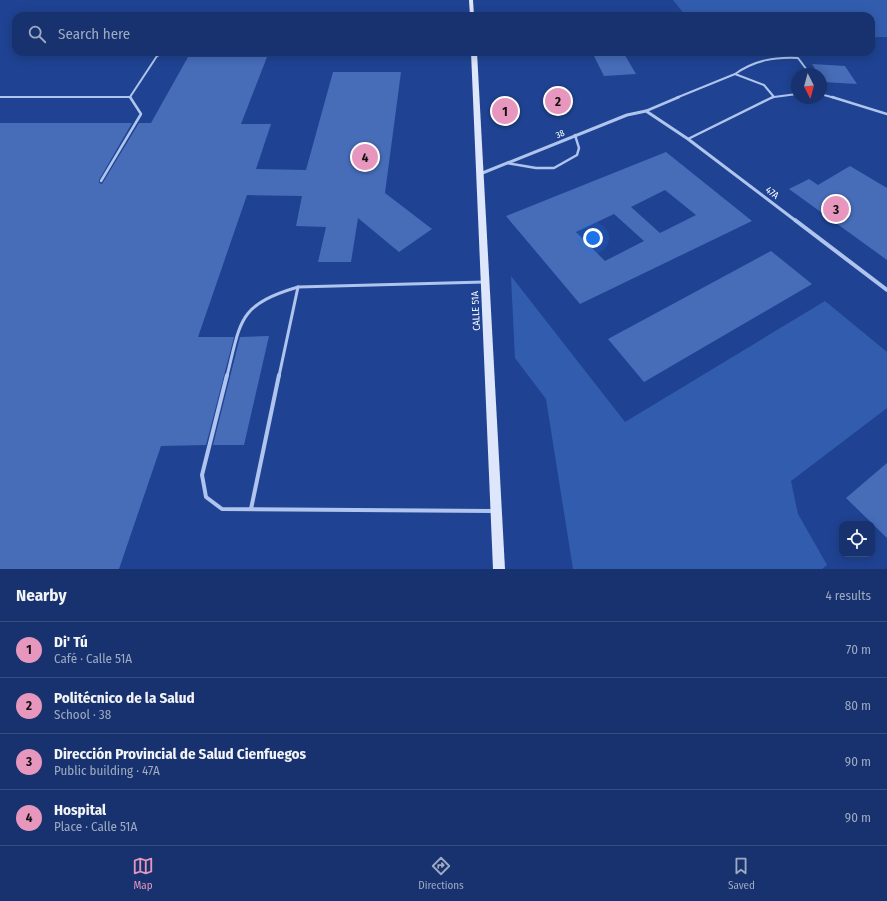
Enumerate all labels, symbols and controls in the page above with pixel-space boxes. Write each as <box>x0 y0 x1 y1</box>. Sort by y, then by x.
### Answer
search box <box>12 12 875 56</box>
icon: search <box>26 23 48 45</box>
text: Search here <box>58 25 130 43</box>
north arrow <box>791 68 827 104</box>
pin: 2 <box>545 86 571 116</box>
pin: 1 <box>492 96 518 126</box>
street label: 38 <box>554 128 566 140</box>
pin: 4 <box>352 142 378 172</box>
street label: 47A <box>763 184 782 202</box>
pin: 3 <box>823 194 849 224</box>
your location <box>583 228 603 248</box>
street label: CALLE 51A <box>469 290 483 331</box>
map controls <box>839 521 875 557</box>
button: locate <box>839 521 875 557</box>
text: Nearby <box>16 585 67 606</box>
text: 4 results <box>825 588 871 603</box>
text: Di' Tú <box>54 633 88 651</box>
text: 1 <box>26 642 32 657</box>
text: 70 m <box>846 642 871 657</box>
text: Café · Calle 51A <box>54 651 132 666</box>
text: Politécnico de la Salud <box>54 689 195 707</box>
text: 2 <box>26 698 32 713</box>
text: 80 m <box>845 698 871 713</box>
text: School · 38 <box>54 707 111 722</box>
text: Dirección Provincial de Salud Cienfuegos <box>54 745 306 763</box>
text: 3 <box>26 754 32 769</box>
text: 90 m <box>845 754 871 769</box>
text: Public building · 47A <box>54 763 160 778</box>
text: Hospital <box>54 801 106 819</box>
text: 4 <box>26 810 32 825</box>
text: 90 m <box>845 810 871 825</box>
text: Place · Calle 51A <box>54 819 137 834</box>
tab: Map <box>132 855 154 892</box>
tab: Directions <box>418 855 464 892</box>
tab: Saved <box>728 855 755 892</box>

